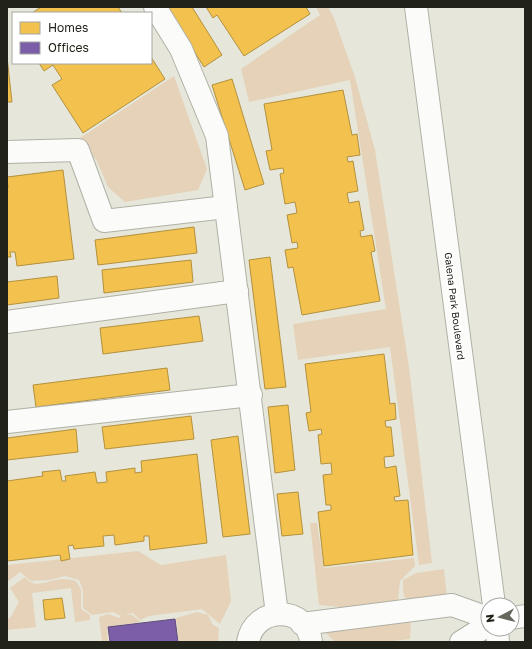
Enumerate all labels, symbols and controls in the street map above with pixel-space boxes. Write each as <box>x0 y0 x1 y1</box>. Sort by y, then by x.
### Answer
legend <box>12 12 152 64</box>
text: Homes <box>48 20 88 35</box>
text: Offices <box>48 40 89 55</box>
street label: Galena Park Boulevard <box>442 251 468 361</box>
north arrow <box>480 597 520 637</box>
text: N <box>483 613 497 623</box>

